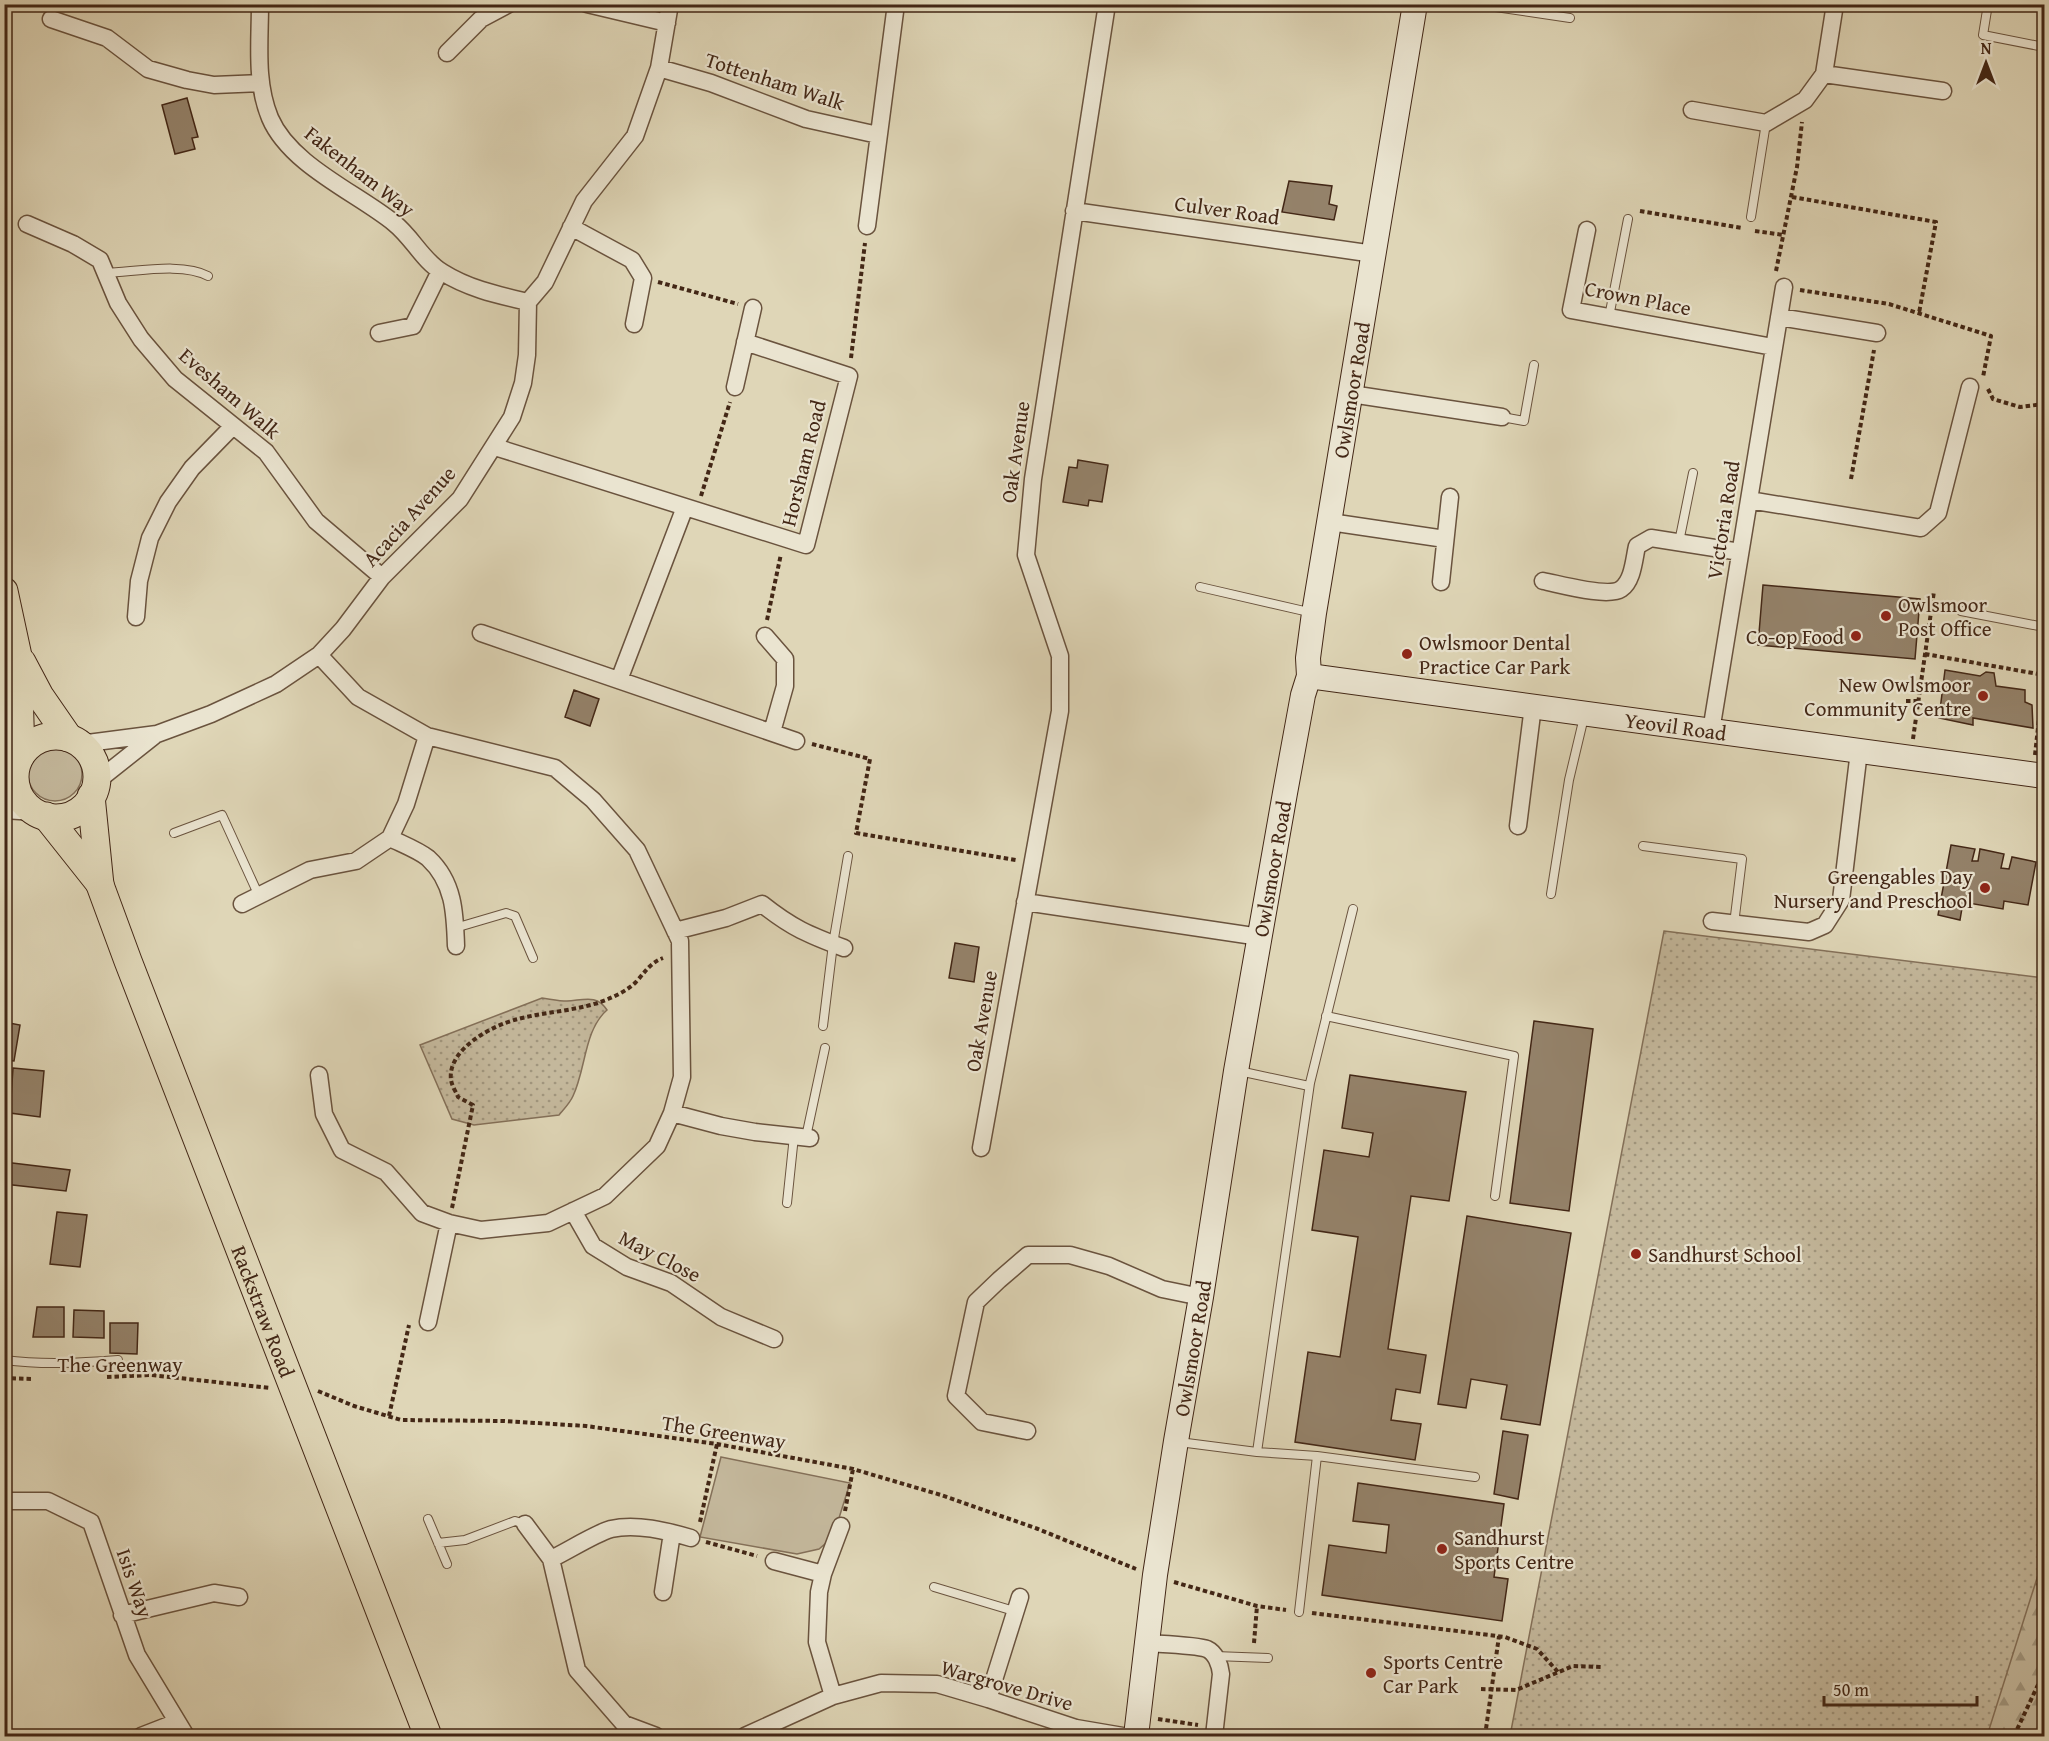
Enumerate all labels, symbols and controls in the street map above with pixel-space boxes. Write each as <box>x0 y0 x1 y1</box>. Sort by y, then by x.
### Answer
north arrow <box>1956 33 2016 93</box>
text: N <box>1981 36 1992 60</box>
street label: Tottenham Walk <box>701 44 849 118</box>
street label: Fakenham Way <box>298 118 422 224</box>
street label: Culver Road <box>1173 187 1282 233</box>
street label: Crown Place <box>1582 273 1694 324</box>
street label: Owlsmoor Road <box>1324 319 1378 460</box>
street label: Evesham Walk <box>172 340 288 446</box>
street label: Horsham Road <box>772 396 834 529</box>
street label: Oak Avenue <box>993 399 1038 505</box>
street label: Victoria Road <box>1698 457 1748 582</box>
street label: Acacia Avenue <box>355 459 463 573</box>
place label: Owlsmoor Post Office <box>1898 589 1992 644</box>
marker: Owlsmoor Post Office <box>1879 609 1893 623</box>
place label: Co-op Food <box>1746 621 1845 652</box>
place label: Owlsmoor Dental Practice Car Park <box>1419 627 1571 682</box>
marker: Co-op Food <box>1849 629 1863 643</box>
marker: Owlsmoor Dental Practice Car Park <box>1400 647 1414 661</box>
place label: New Owlsmoor Community Centre <box>1804 669 1971 724</box>
marker: New Owlsmoor Community Centre <box>1976 689 1990 703</box>
street label: Yeovil Road <box>1623 704 1729 748</box>
street label: Owlsmoor Road <box>1244 797 1299 939</box>
place label: Greengables Day Nursery and Preschool <box>1774 861 1974 916</box>
marker: Greengables Day Nursery and Preschool <box>1978 881 1992 895</box>
street label: Oak Avenue <box>957 968 1005 1074</box>
street label: May Close <box>614 1222 707 1290</box>
place label: Sandhurst School <box>1648 1239 1802 1270</box>
street label: Rackstraw Road <box>224 1241 303 1382</box>
marker: Sandhurst School <box>1629 1247 1643 1261</box>
street label: Owlsmoor Road <box>1165 1277 1219 1419</box>
street label: The Greenway <box>57 1349 183 1380</box>
street label: The Greenway <box>660 1407 789 1457</box>
place label: Sandhurst Sports Centre <box>1454 1522 1574 1577</box>
marker: Sandhurst Sports Centre <box>1435 1542 1449 1556</box>
street label: Isis Way <box>109 1544 161 1622</box>
place label: Sports Centre Car Park <box>1383 1646 1503 1701</box>
street label: Wargrove Drive <box>937 1651 1077 1719</box>
marker: Sports Centre Car Park <box>1364 1666 1378 1680</box>
scale bar <box>1824 1669 1977 1707</box>
text: 50 m <box>1833 1676 1869 1703</box>

